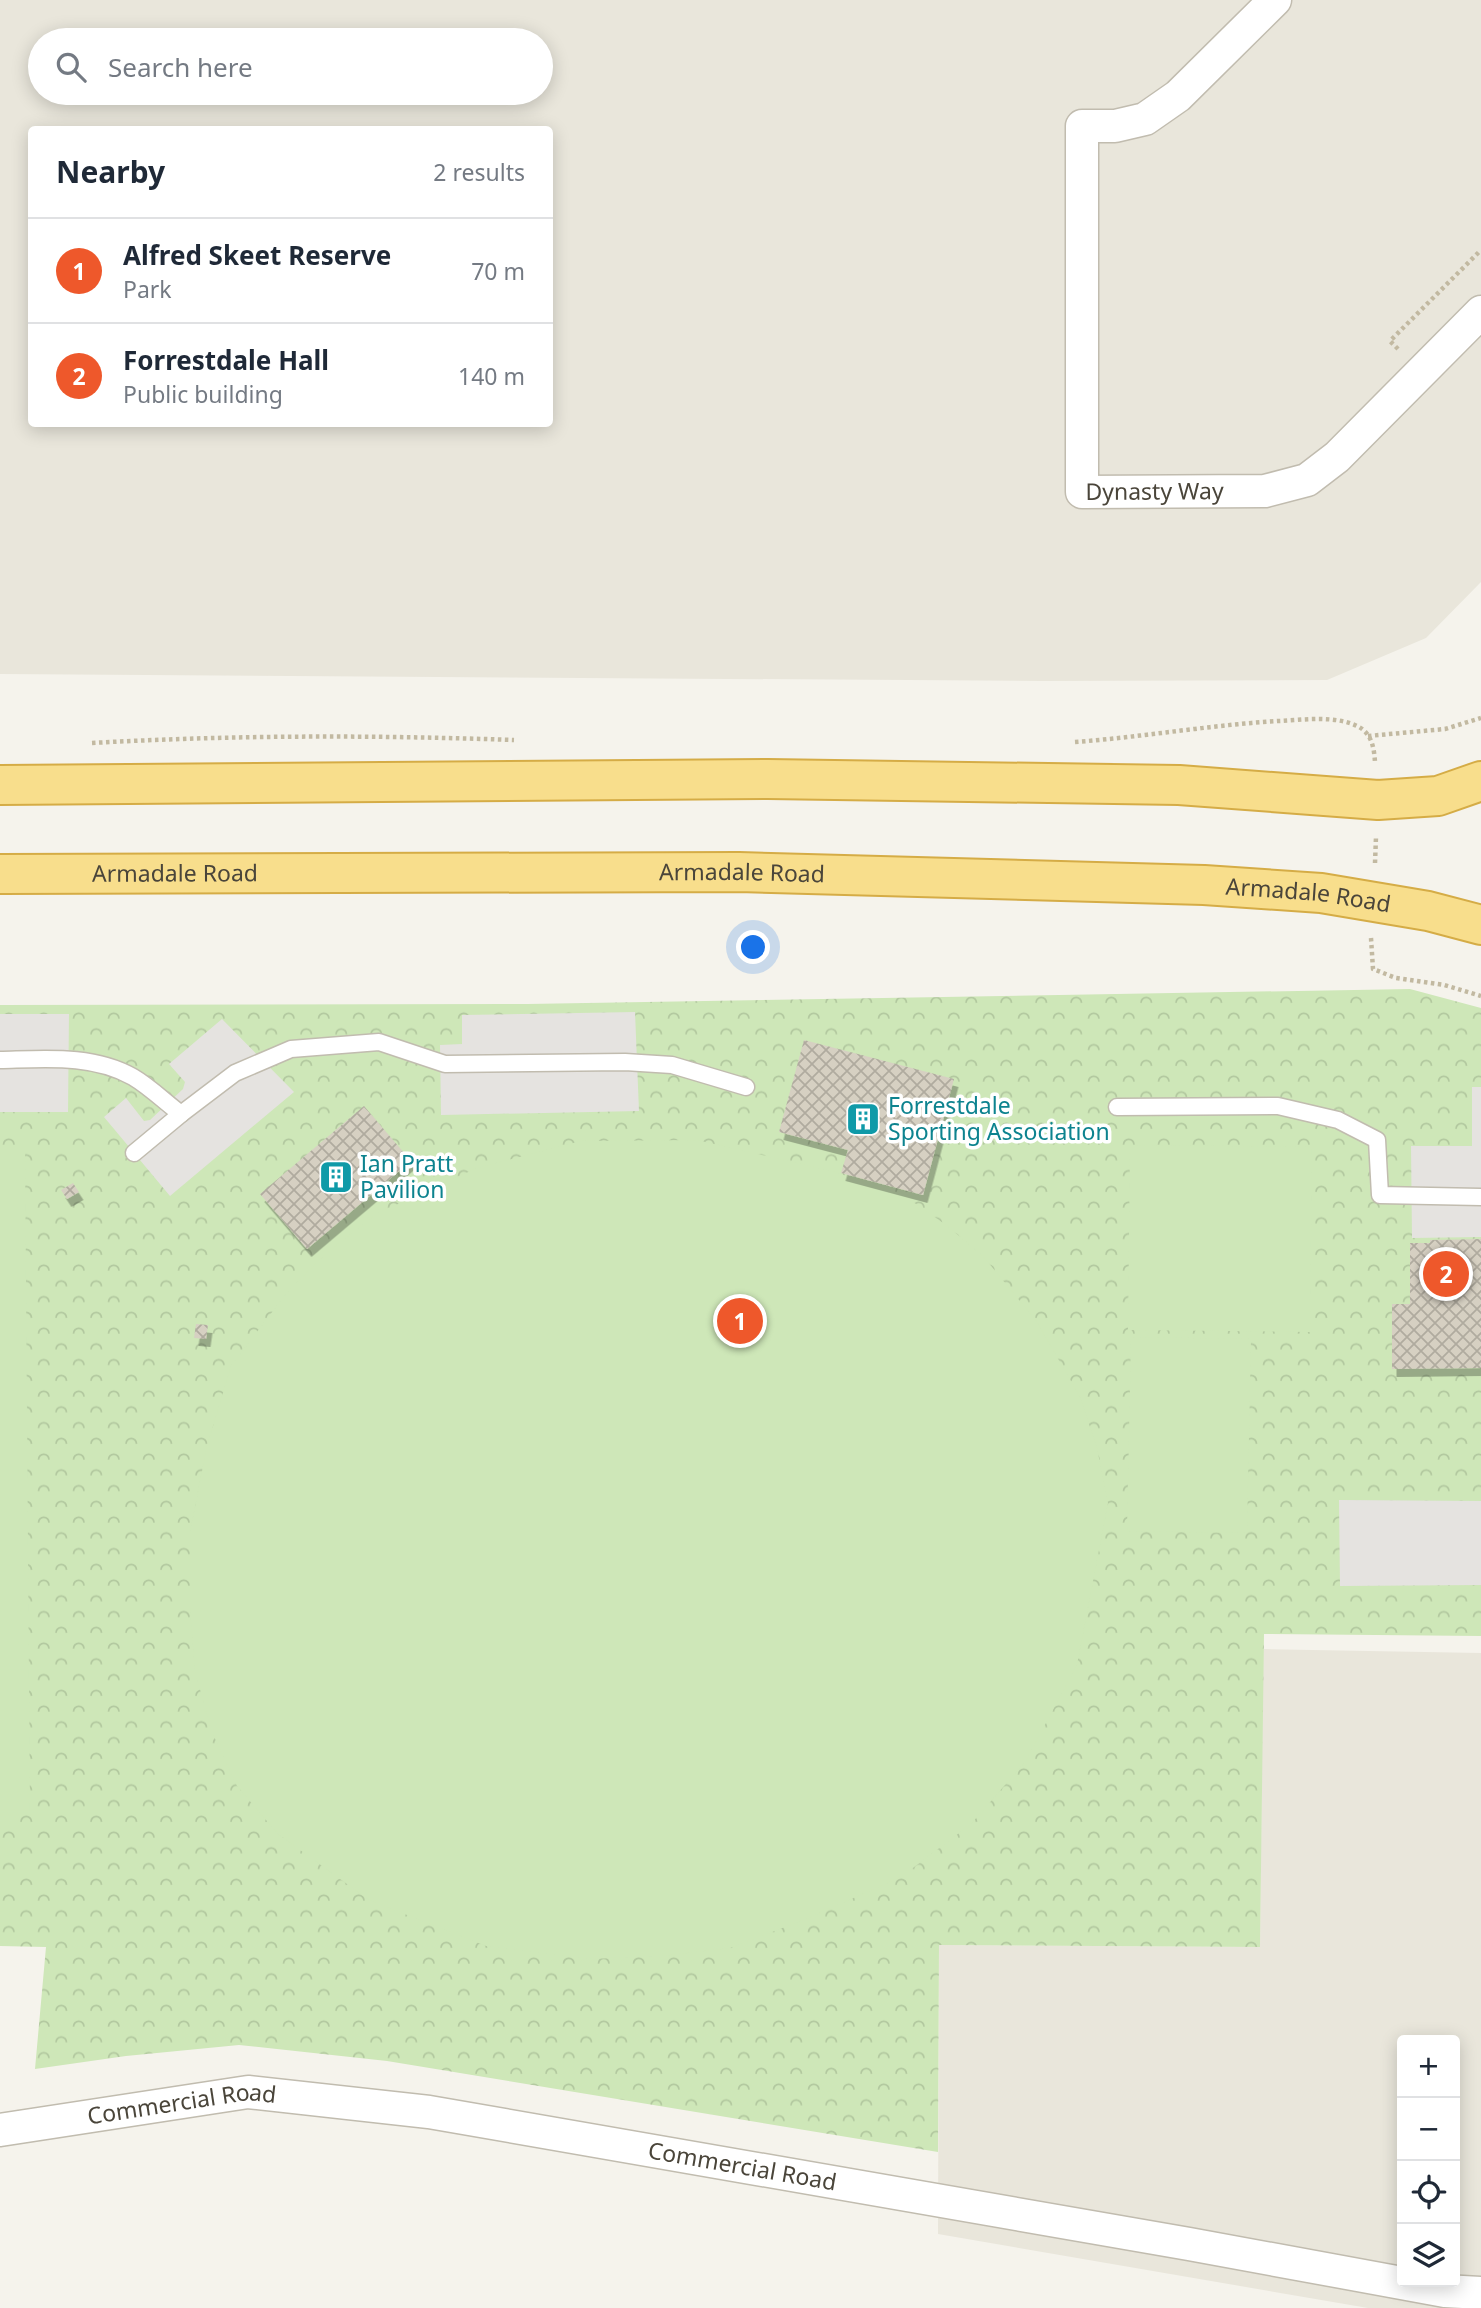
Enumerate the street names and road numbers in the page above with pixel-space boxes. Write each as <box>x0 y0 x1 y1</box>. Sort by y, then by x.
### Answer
street label: Dynasty Way <box>1085 474 1224 507</box>
street label: Armadale Road <box>659 855 825 889</box>
street label: Armadale Road <box>92 856 258 889</box>
street label: Armadale Road <box>1225 870 1393 919</box>
street label: Commercial Road <box>85 2075 278 2131</box>
street label: Commercial Road <box>646 2133 839 2198</box>

